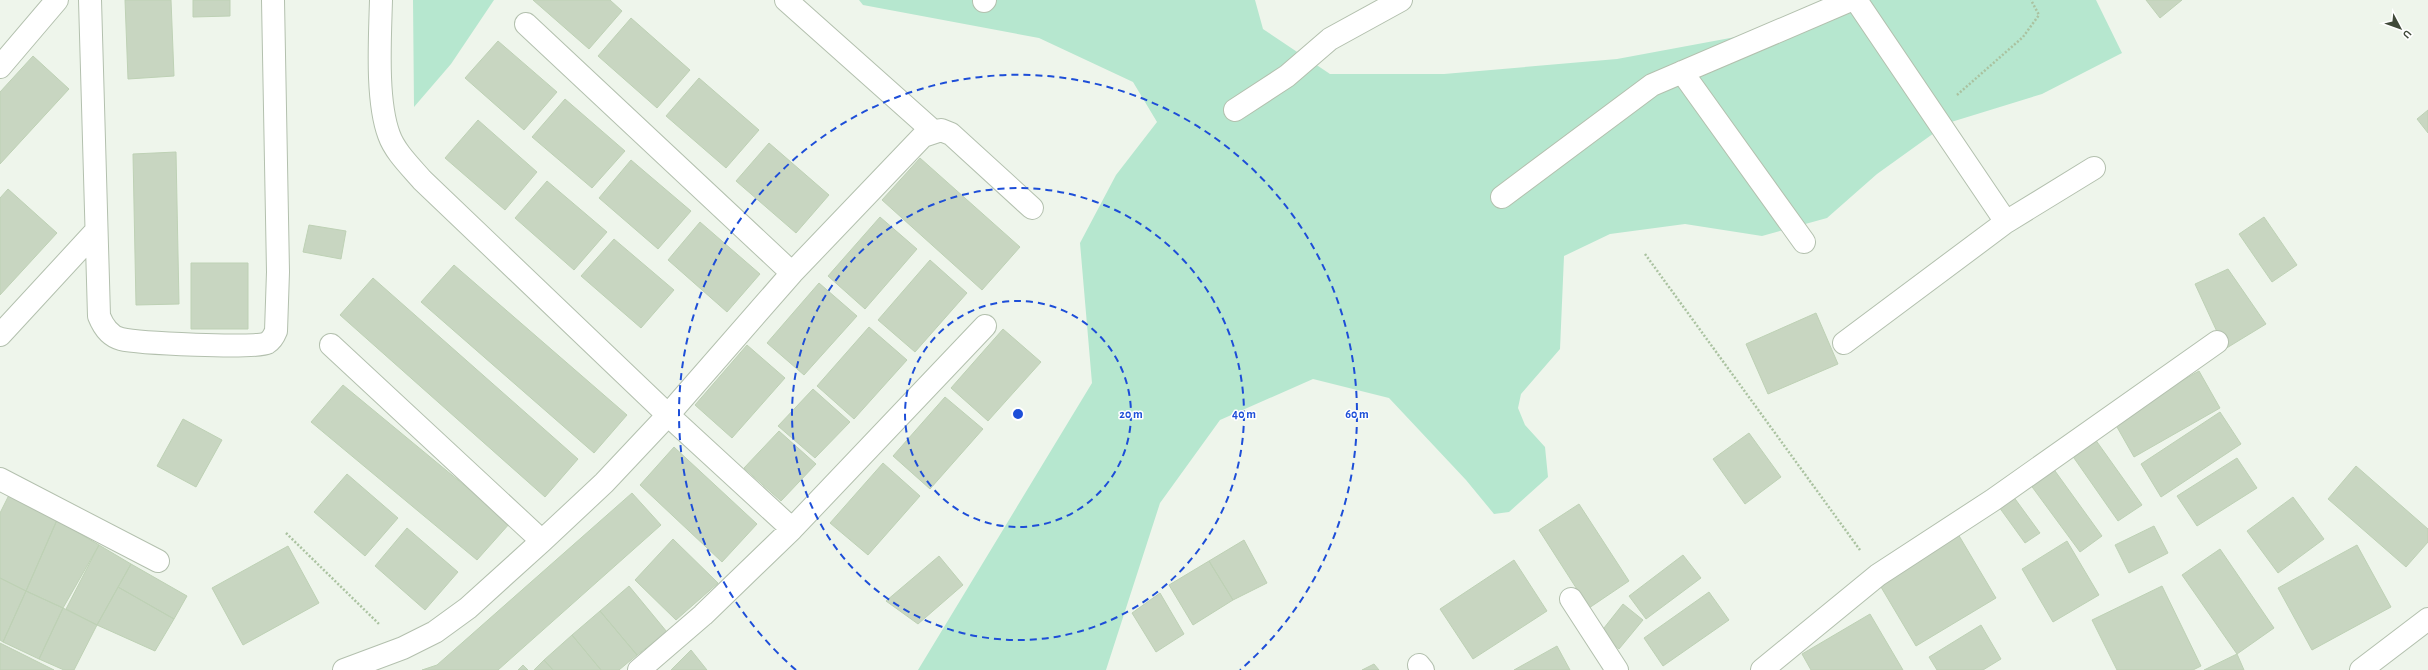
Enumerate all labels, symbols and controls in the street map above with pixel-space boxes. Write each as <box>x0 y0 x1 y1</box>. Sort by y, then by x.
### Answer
north arrow <box>2380 8 2420 48</box>
text: U <box>2401 28 2414 40</box>
centre of rings <box>1011 407 1025 421</box>
text: 20 m <box>1119 408 1143 420</box>
text: 40 m <box>1232 408 1256 420</box>
text: 60 m <box>1345 408 1369 420</box>

